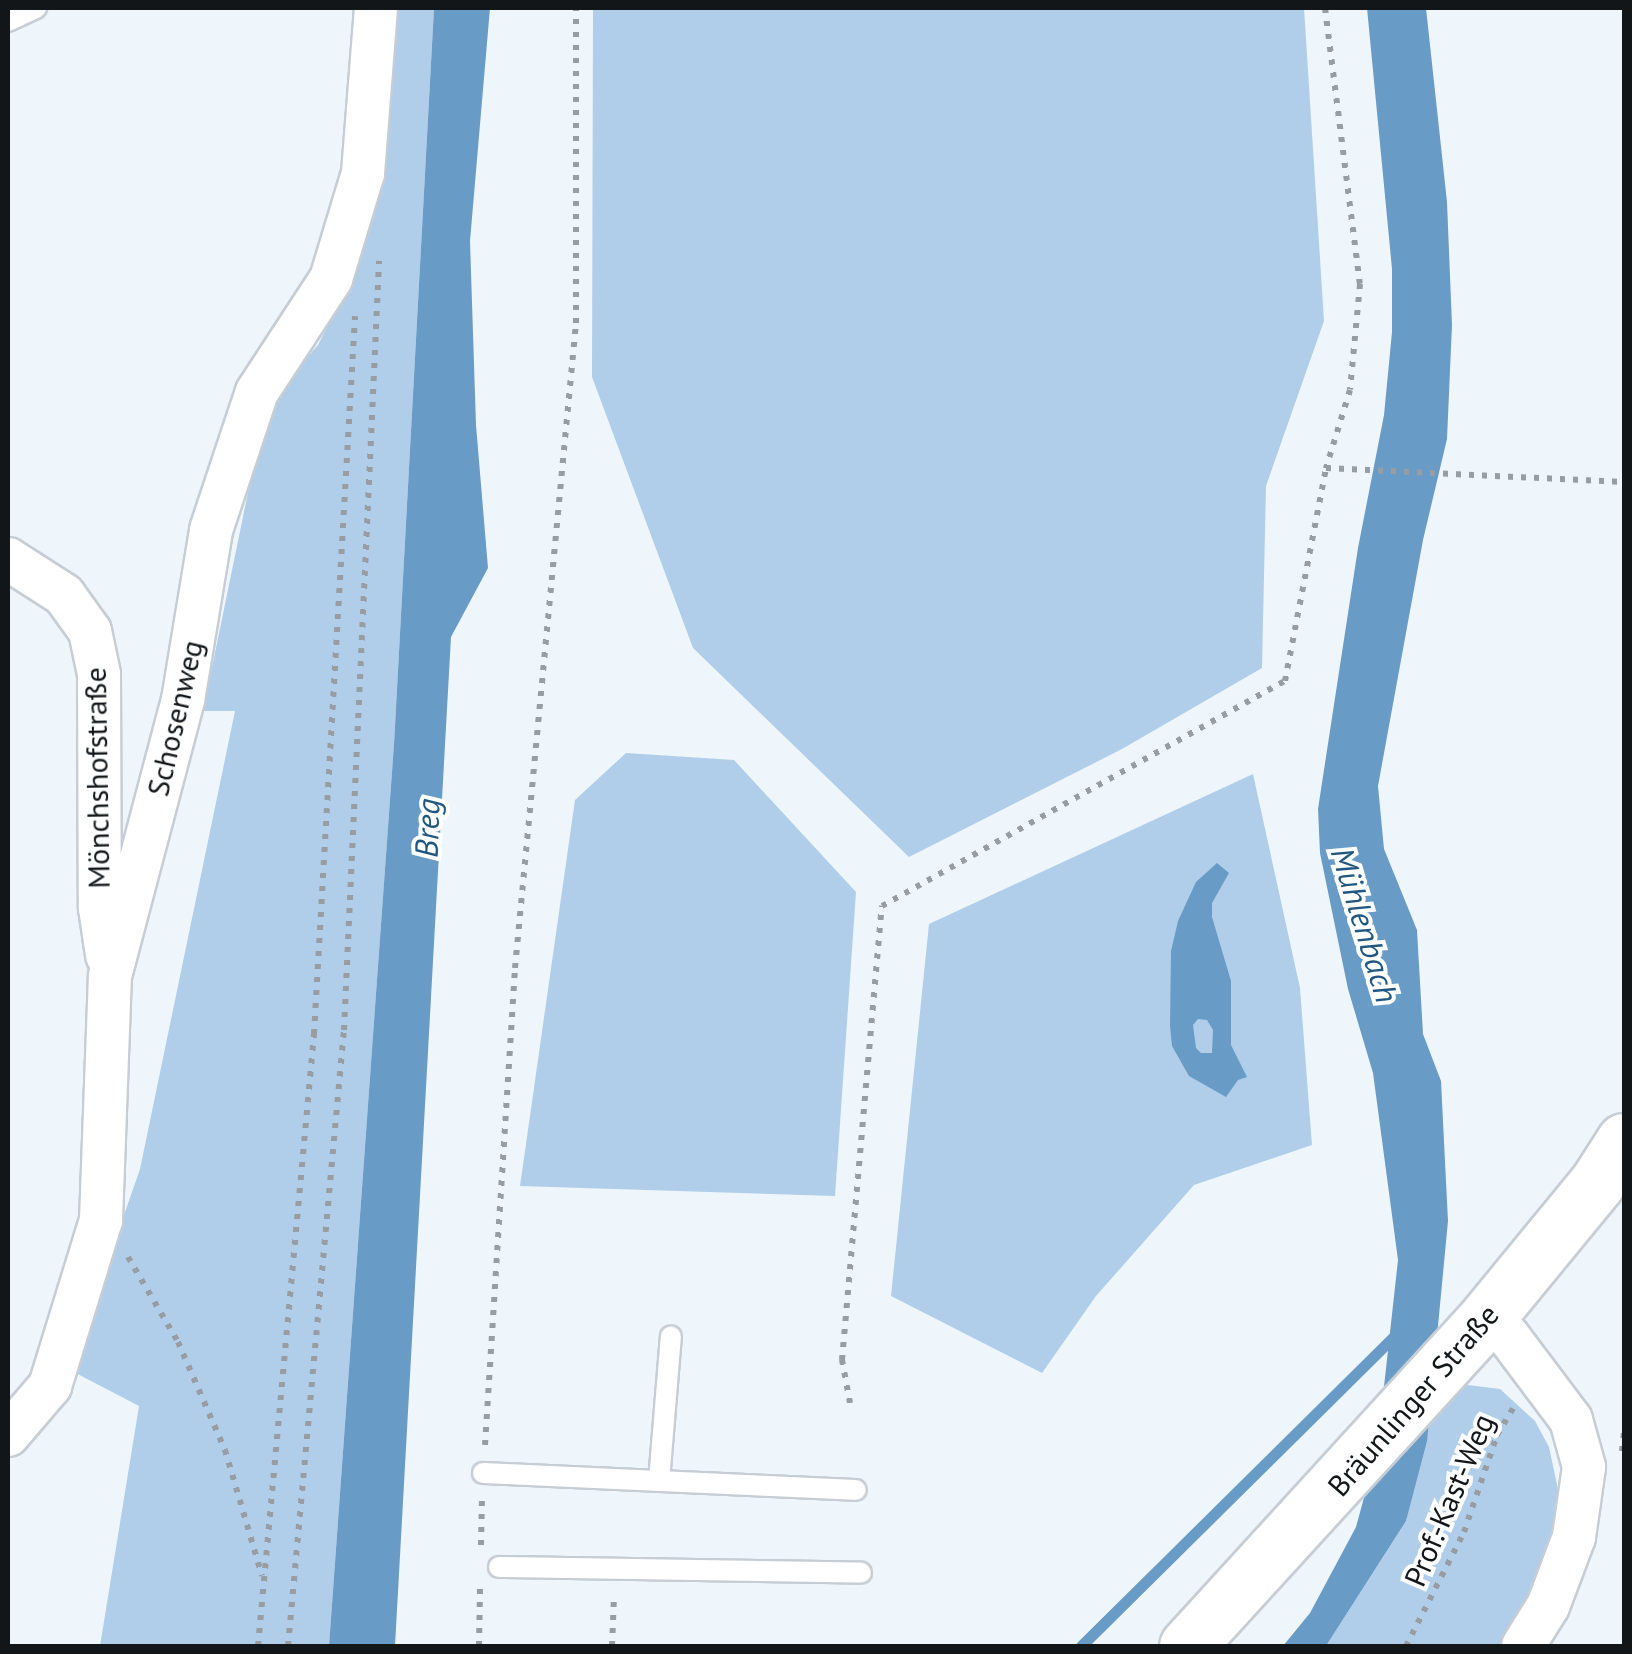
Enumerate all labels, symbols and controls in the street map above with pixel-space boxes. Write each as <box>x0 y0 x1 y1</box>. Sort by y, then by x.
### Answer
street label: Schosenweg <box>140 637 210 799</box>
street label: Mönchshofstraße <box>77 667 117 889</box>
water label: Breg <box>407 798 447 858</box>
water label: Mühlenbach <box>1323 843 1407 1007</box>
street label: Bräunlinger Straße <box>1320 1297 1506 1503</box>
street label: Prof.-Kast-Weg <box>1397 1409 1501 1591</box>

